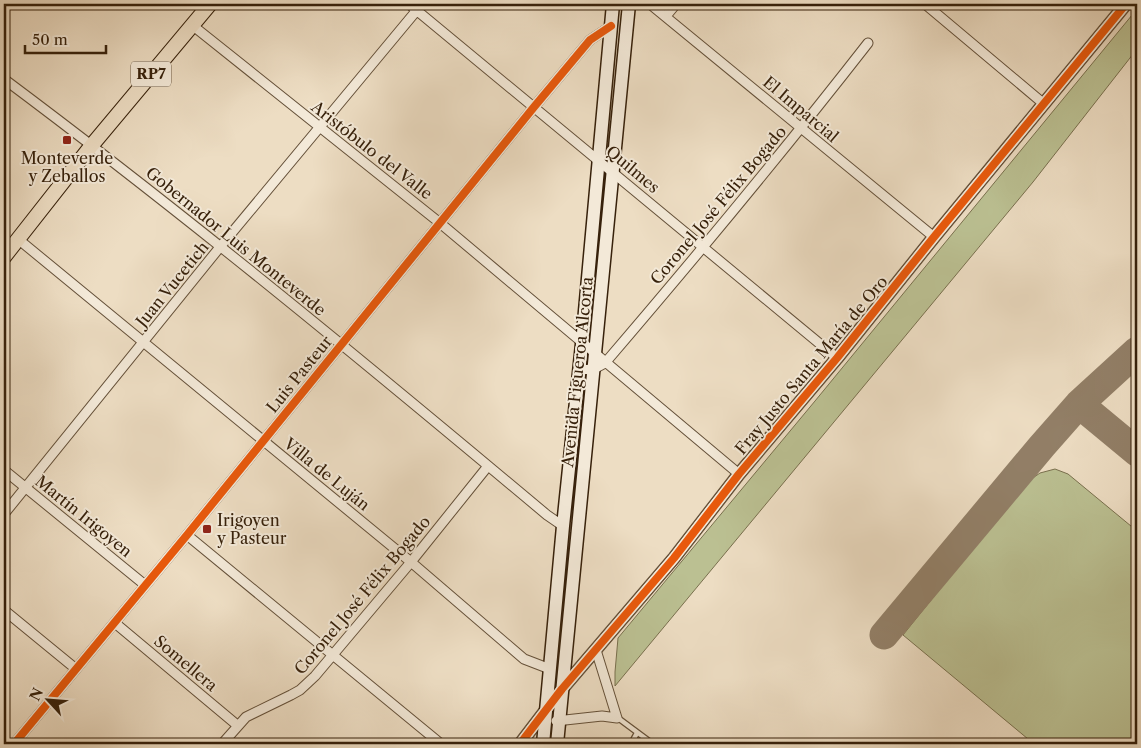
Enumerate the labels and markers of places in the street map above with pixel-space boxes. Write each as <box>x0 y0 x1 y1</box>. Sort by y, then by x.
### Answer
marker: Monteverde y Zeballos <box>61 134 73 146</box>
place label: Monteverde y Zeballos <box>21 148 113 186</box>
place label: Irigoyen y Pasteur <box>216 510 287 548</box>
marker: Irigoyen y Pasteur <box>201 523 213 535</box>

